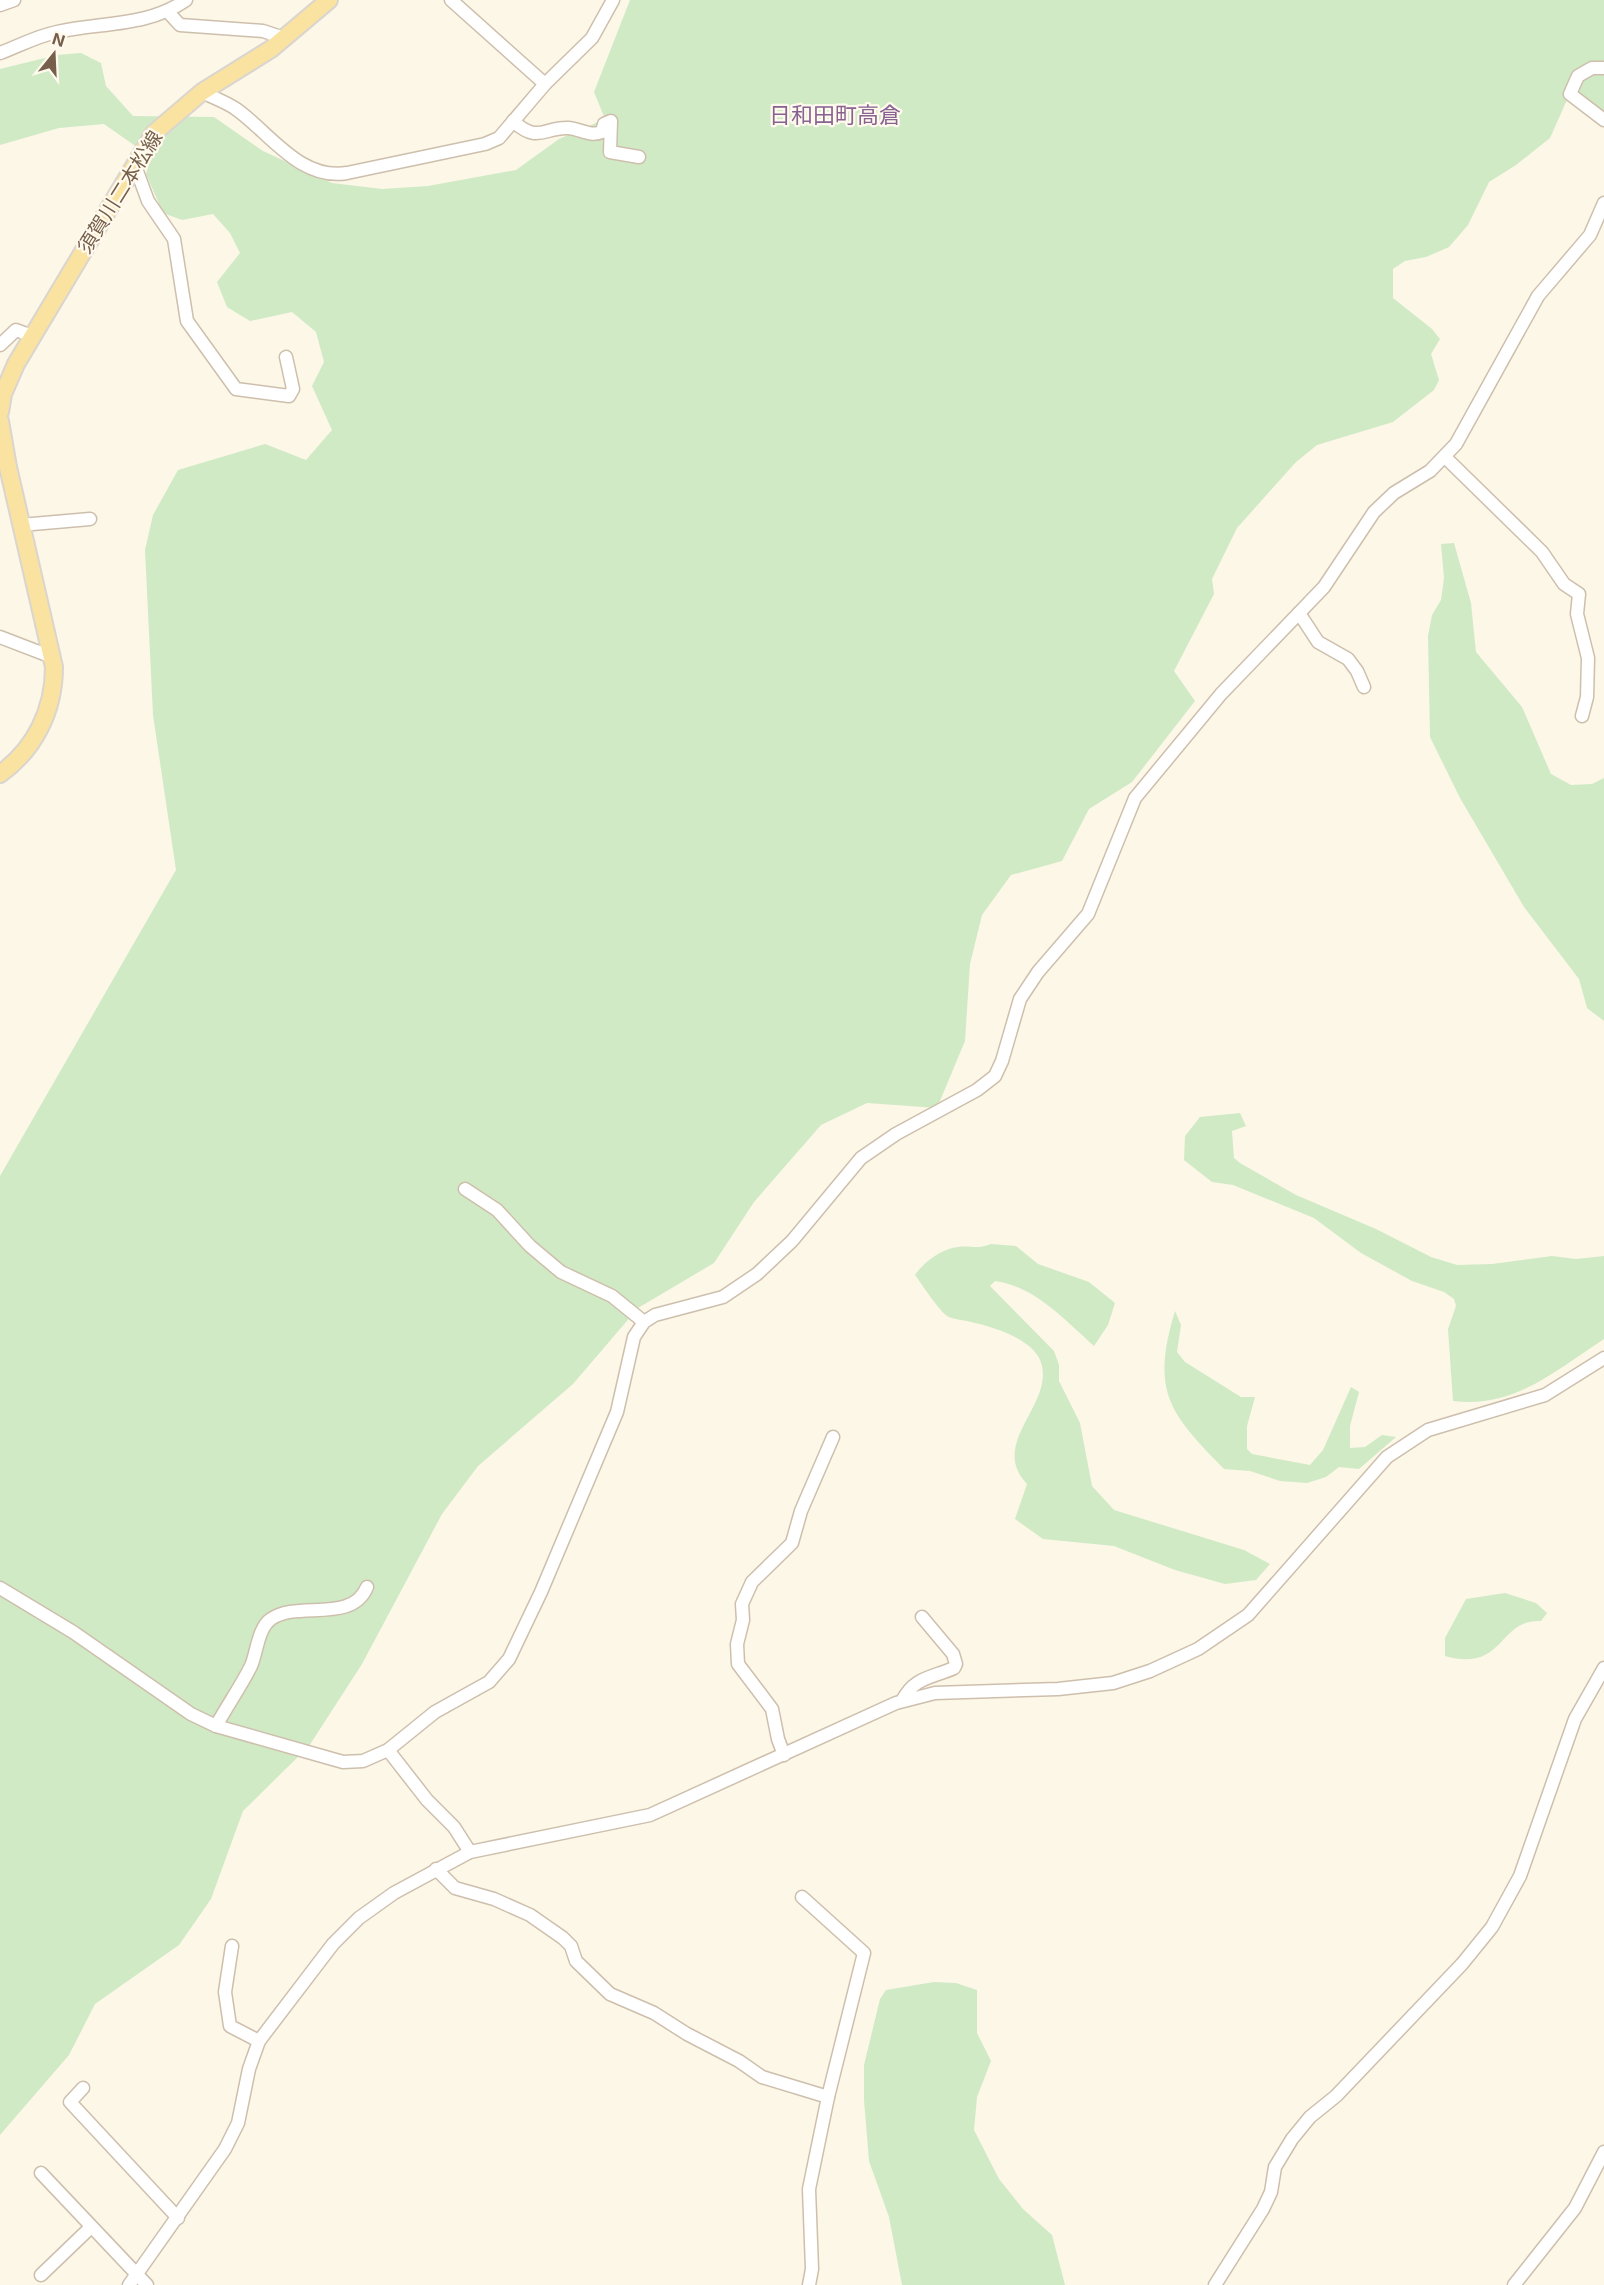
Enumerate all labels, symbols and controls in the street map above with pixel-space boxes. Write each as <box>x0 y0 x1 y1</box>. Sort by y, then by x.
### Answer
north arrow <box>24 24 84 84</box>
text: N <box>50 28 68 51</box>
district label: 日和田町高倉 <box>769 102 901 128</box>
street label: 須賀川二本松線 <box>73 126 167 258</box>

